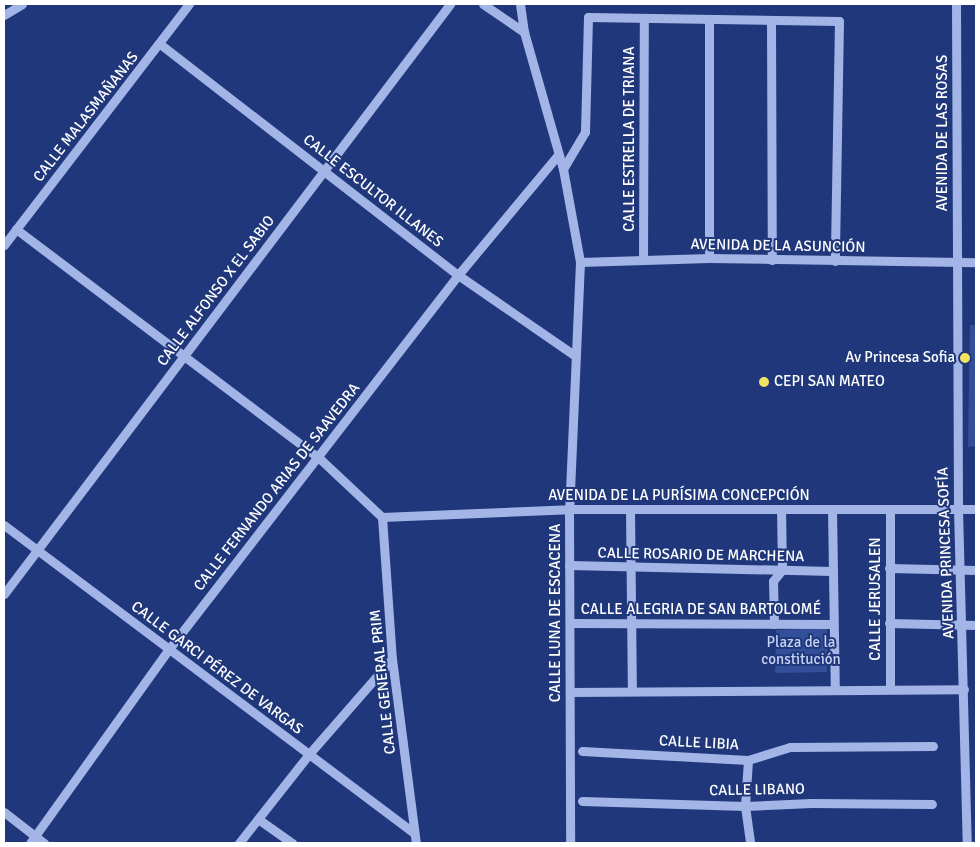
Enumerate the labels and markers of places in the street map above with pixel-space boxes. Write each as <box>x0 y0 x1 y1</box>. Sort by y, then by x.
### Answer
place label: Av Princesa Sofia <box>845 349 955 367</box>
marker: Av Princesa Sofia <box>959 352 971 364</box>
place label: CEPI SAN MATEO <box>774 373 885 391</box>
marker: CEPI SAN MATEO <box>758 376 770 388</box>

